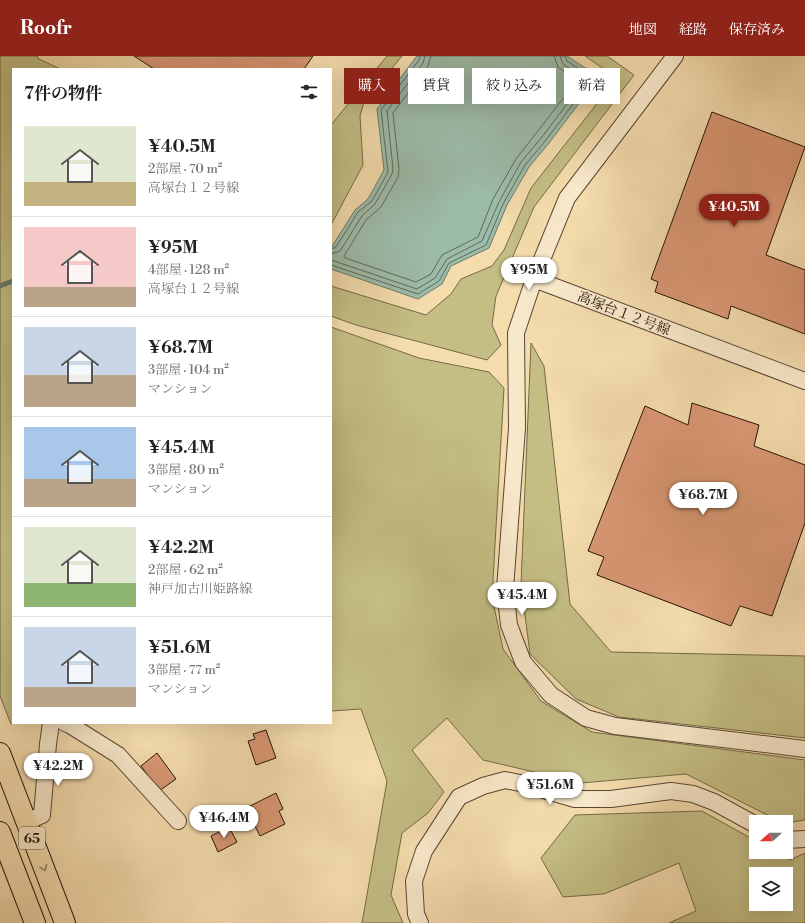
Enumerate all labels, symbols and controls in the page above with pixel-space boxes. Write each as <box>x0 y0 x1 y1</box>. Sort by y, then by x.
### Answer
text: Roofr <box>20 16 72 40</box>
text: 地図 <box>629 21 657 39</box>
text: 経路 <box>679 21 707 39</box>
text: 保存済み <box>729 21 785 39</box>
chip: 購入 <box>344 68 400 104</box>
chip: 賃貸 <box>408 68 464 104</box>
chip: 絞り込み <box>472 68 556 104</box>
chip: 新着 <box>564 68 620 104</box>
icon: filters <box>298 81 320 103</box>
text: 7件の物件 <box>24 83 102 105</box>
text: ¥40.5M <box>148 136 216 158</box>
icon: home <box>56 142 104 190</box>
text: 2部屋 · 70 m² <box>148 161 222 177</box>
text: 高塚台１２号線 <box>148 180 239 196</box>
pin: ¥40.5M <box>701 194 767 228</box>
text: ¥40.5M <box>708 199 760 215</box>
text: ¥95M <box>148 237 198 259</box>
icon: home <box>56 243 104 291</box>
pin: ¥95M <box>505 257 553 291</box>
text: 4部屋 · 128 m² <box>148 262 229 278</box>
text: ¥95M <box>510 262 548 278</box>
text: 高塚台１２号線 <box>148 281 239 297</box>
street label: 高塚台１２号線 <box>575 288 673 340</box>
text: ¥68.7M <box>148 337 213 359</box>
icon: home <box>56 343 104 391</box>
text: 3部屋 · 104 m² <box>148 362 229 378</box>
text: マンション <box>148 381 212 397</box>
text: ¥45.4M <box>148 437 215 459</box>
icon: home <box>56 443 104 491</box>
text: 3部屋 · 80 m² <box>148 462 224 478</box>
text: マンション <box>148 481 212 497</box>
pin: ¥68.7M <box>670 482 736 516</box>
text: ¥68.7M <box>678 487 728 503</box>
text: ¥42.2M <box>148 537 214 559</box>
icon: home <box>56 543 104 591</box>
text: 2部屋 · 62 m² <box>148 562 223 578</box>
text: 神戸加古川姫路線 <box>148 581 252 597</box>
pin: ¥45.4M <box>489 582 555 616</box>
text: ¥45.4M <box>496 587 548 603</box>
text: ¥51.6M <box>148 637 211 659</box>
icon: home <box>56 643 104 691</box>
text: 3部屋 · 77 m² <box>148 662 220 678</box>
text: マンション <box>148 681 212 697</box>
pin: ¥42.2M <box>25 753 91 787</box>
text: ¥42.2M <box>33 758 83 774</box>
pin: ¥51.6M <box>517 772 583 806</box>
text: ¥51.6M <box>526 777 574 793</box>
pin: ¥46.4M <box>191 805 257 839</box>
text: ¥46.4M <box>198 810 250 826</box>
north arrow <box>749 815 793 859</box>
map controls <box>749 815 793 911</box>
road number: 65 <box>19 827 45 849</box>
one-way arrow <box>39 864 47 871</box>
button: layers <box>749 867 793 911</box>

